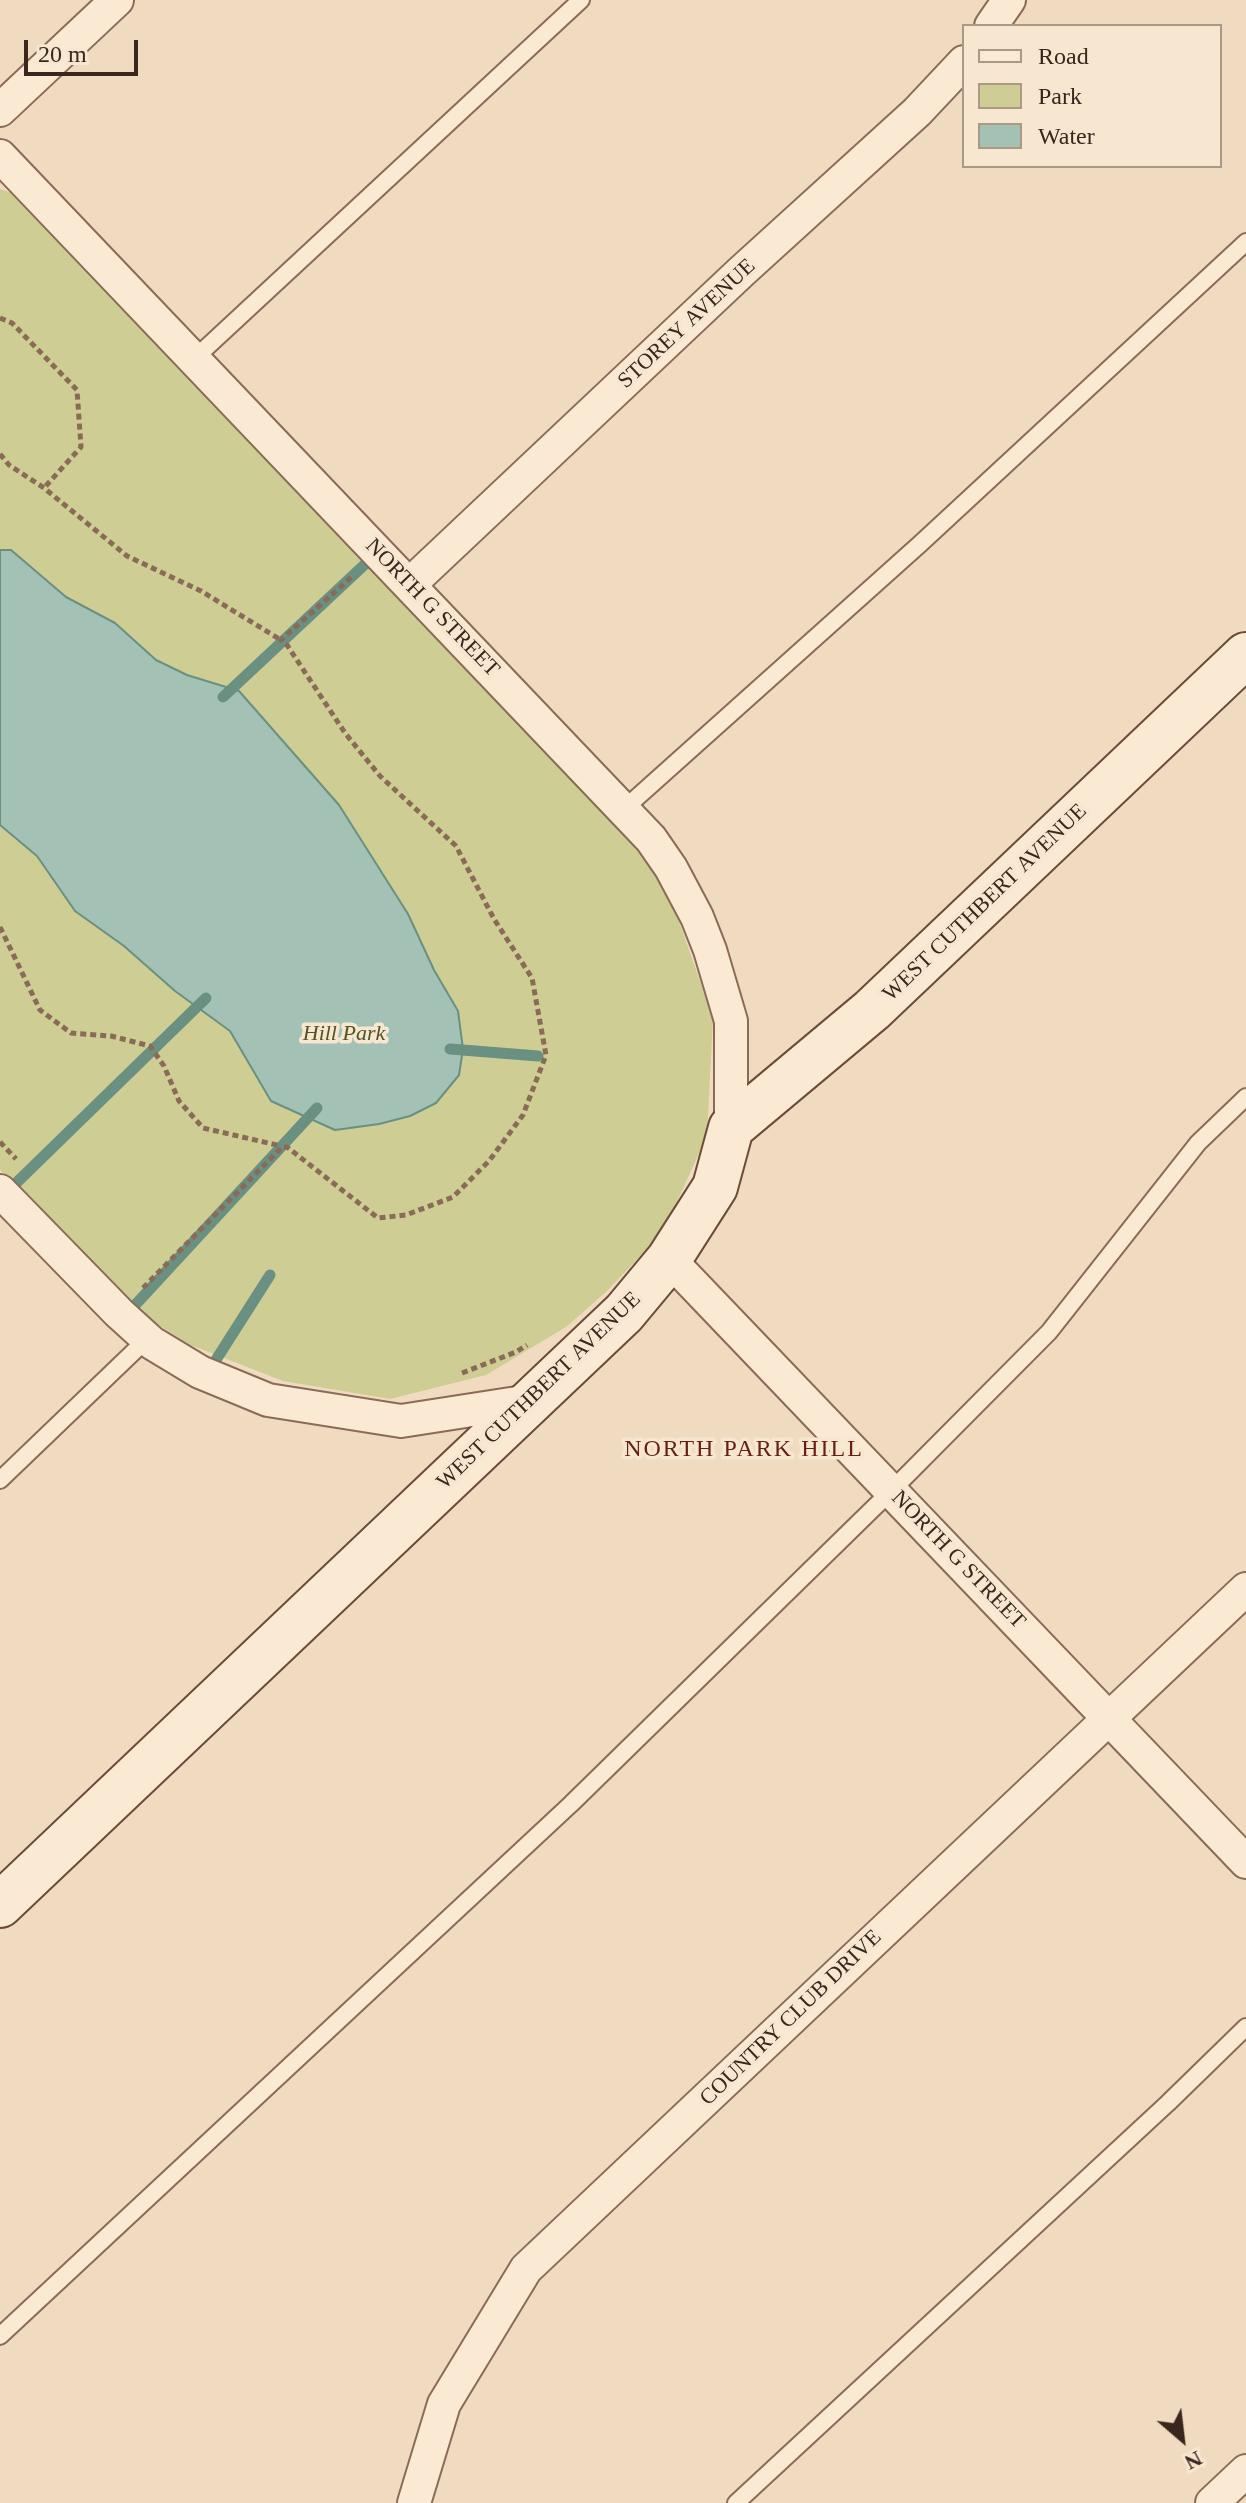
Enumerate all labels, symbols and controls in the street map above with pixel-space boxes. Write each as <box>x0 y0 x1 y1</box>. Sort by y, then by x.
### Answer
scale bar <box>28 24 142 74</box>
legend <box>962 24 1222 168</box>
text: 20 m <box>38 41 87 67</box>
text: Road <box>1038 43 1089 69</box>
text: Park <box>1038 83 1082 109</box>
text: Water <box>1038 123 1095 149</box>
street label: STOREY AVENUE <box>613 254 761 394</box>
street label: NORTH G STREET <box>359 533 505 683</box>
street label: WEST CUTHBERT AVENUE <box>878 799 1092 1007</box>
park label: Hill Park <box>303 1021 385 1047</box>
street label: WEST CUTHBERT AVENUE <box>432 1287 646 1495</box>
district label: NORTH PARK HILL <box>624 1436 864 1464</box>
street label: NORTH G STREET <box>885 1485 1031 1635</box>
street label: COUNTRY CLUB DRIVE <box>695 1924 887 2112</box>
north arrow <box>1142 2399 1222 2479</box>
text: N <box>1181 2446 1206 2475</box>

